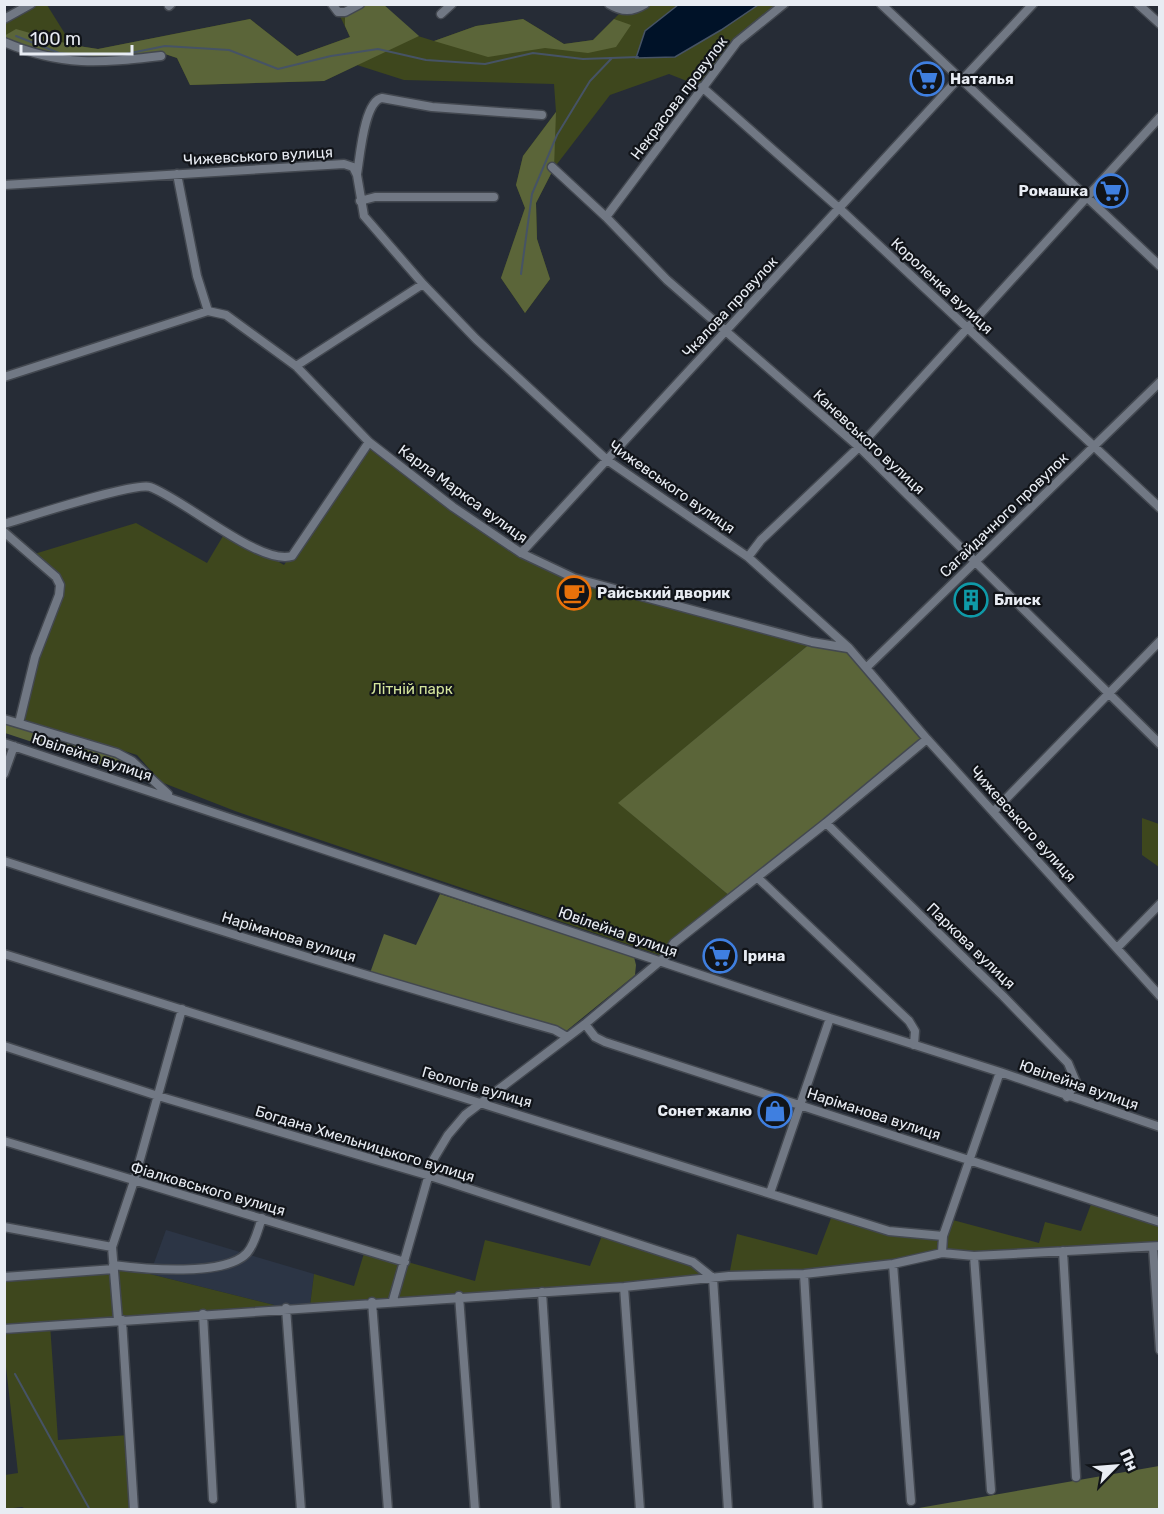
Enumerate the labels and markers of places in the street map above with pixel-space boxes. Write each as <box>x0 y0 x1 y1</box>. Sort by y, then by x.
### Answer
supermarket icon: Наталья <box>909 61 945 97</box>
place label: Наталья <box>950 70 1014 88</box>
supermarket icon: Ромашка <box>1093 173 1129 209</box>
place label: Ромашка <box>1019 182 1088 200</box>
cafe icon: Райський дворик <box>556 575 592 611</box>
building icon: Блиск <box>953 582 989 618</box>
place label: Райський дворик <box>597 584 730 602</box>
place label: Блиск <box>994 591 1041 609</box>
supermarket icon: Ірина <box>702 938 738 974</box>
place label: Ірина <box>743 947 785 965</box>
shop icon: Сонет жалю <box>757 1093 793 1129</box>
place label: Сонет жалю <box>657 1102 752 1120</box>

